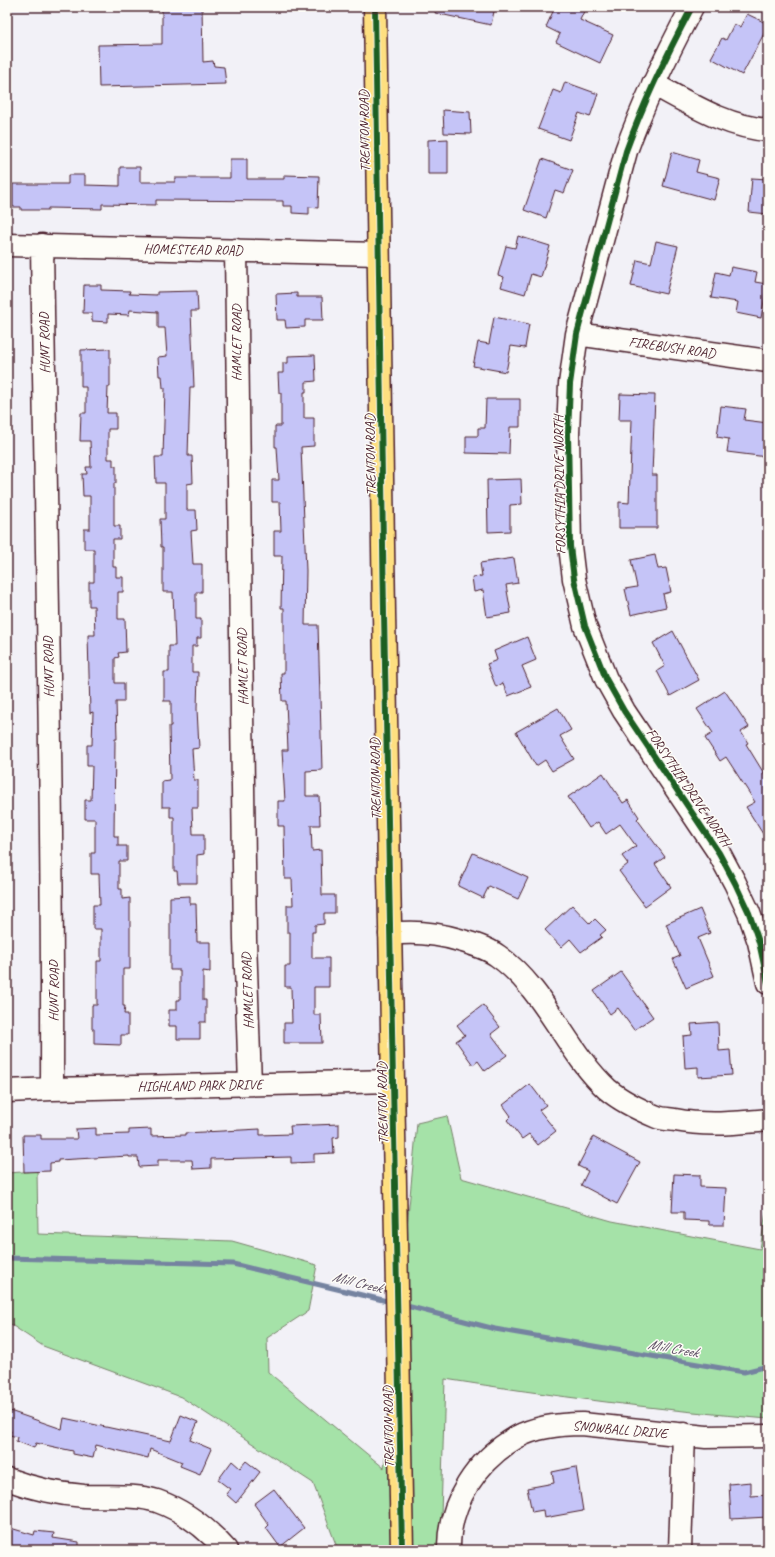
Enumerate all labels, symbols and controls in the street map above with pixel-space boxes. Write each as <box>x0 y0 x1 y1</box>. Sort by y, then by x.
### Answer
street label: TRENTON ROAD <box>355 88 374 172</box>
street label: HOMESTEAD ROAD <box>144 240 244 259</box>
street label: HAMLET ROAD <box>228 303 245 381</box>
street label: HUNT ROAD <box>35 311 54 374</box>
street label: FIREBUSH ROAD <box>628 333 718 362</box>
street label: TRENTON ROAD <box>361 412 380 496</box>
street label: FORSYTHIA DRIVE NORTH <box>550 413 569 555</box>
street label: HAMLET ROAD <box>233 627 252 705</box>
street label: HUNT ROAD <box>39 635 58 698</box>
street label: FORSYTHIA DRIVE NORTH <box>643 725 736 851</box>
street label: TRENTON ROAD <box>366 736 385 820</box>
street label: HAMLET ROAD <box>238 950 257 1030</box>
street label: HUNT ROAD <box>45 960 62 1022</box>
street label: TRENTON ROAD <box>373 1060 392 1144</box>
street label: HIGHLAND PARK DRIVE <box>137 1076 265 1095</box>
water label: Mill Creek <box>330 1267 386 1298</box>
water label: Mill Creek <box>646 1335 702 1363</box>
street label: TRENTON ROAD <box>379 1384 398 1468</box>
street label: SNOWBALL DRIVE <box>572 1417 669 1442</box>

